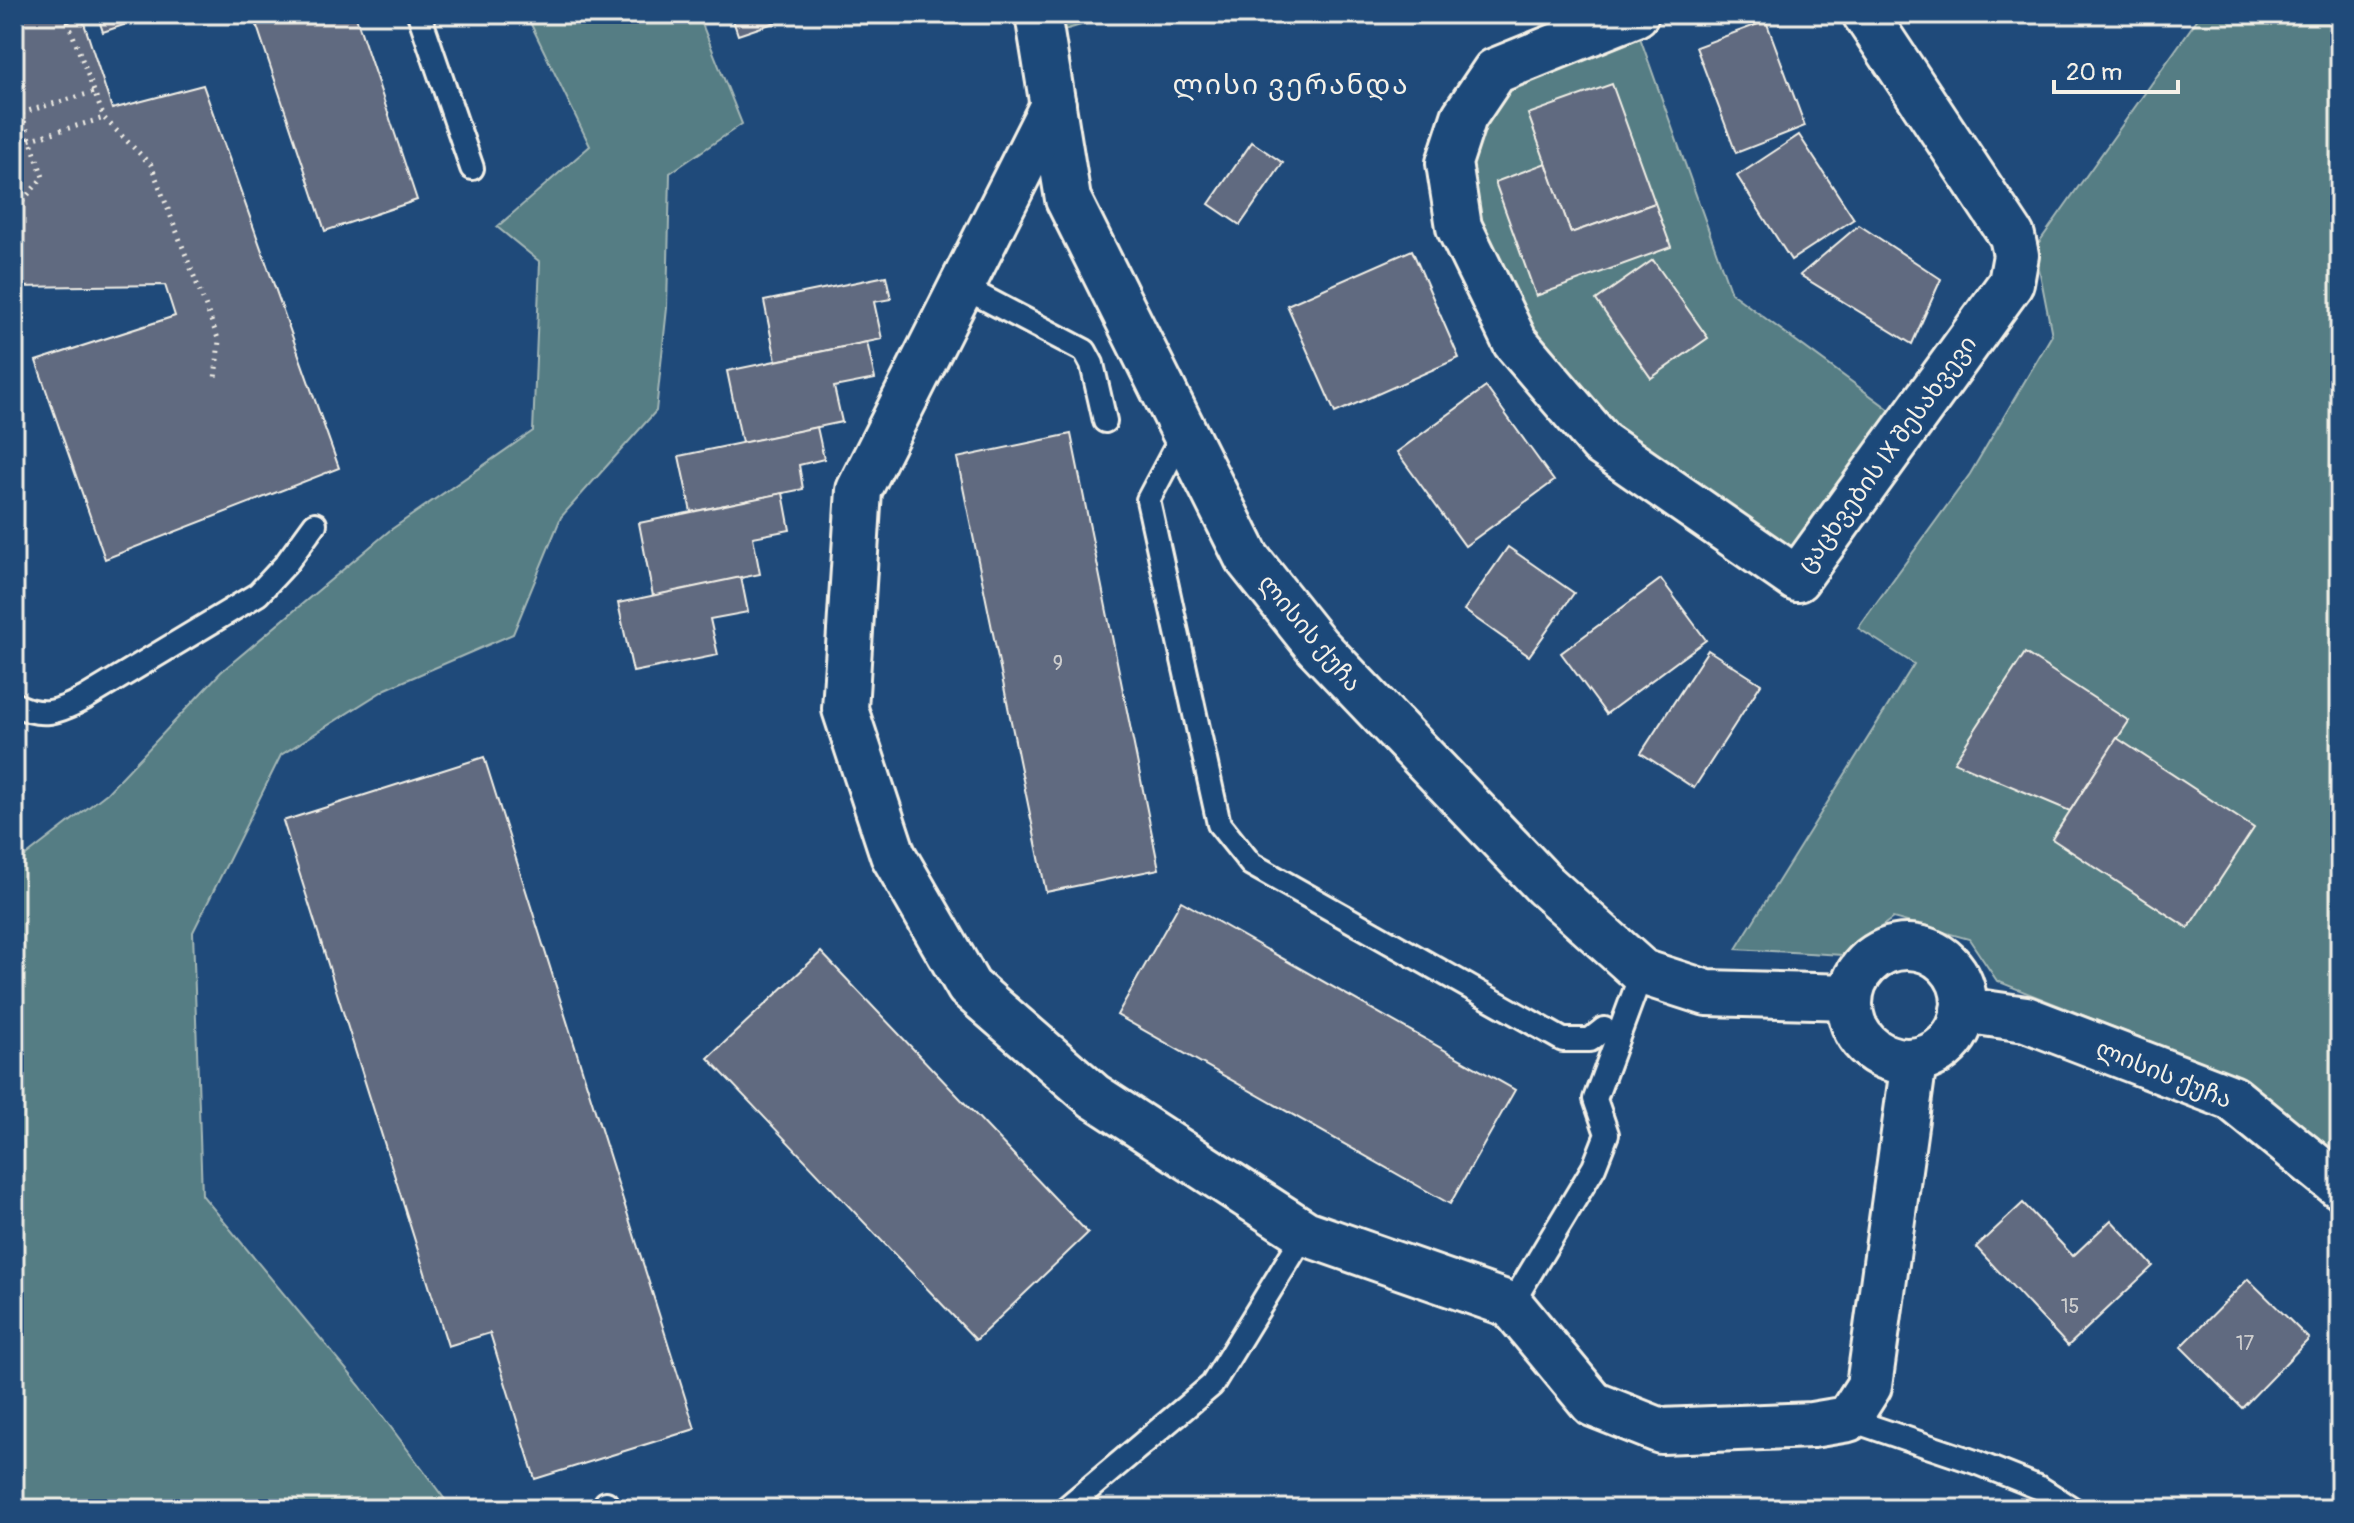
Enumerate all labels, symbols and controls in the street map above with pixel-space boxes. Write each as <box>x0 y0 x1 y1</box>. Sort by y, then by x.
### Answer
scale bar <box>2054 44 2178 94</box>
text: 20 m <box>2066 58 2122 87</box>
district label: ლისი ვერანდა <box>1172 68 1410 103</box>
street label: ცაცხვების IX შესახვევი <box>1792 330 1983 578</box>
street label: ლისის ქუჩა <box>1252 569 1367 698</box>
house number: 9 <box>1053 651 1063 676</box>
street label: ლისის ქუჩა <box>2092 1034 2236 1115</box>
house number: 15 <box>2061 1294 2079 1319</box>
house number: 17 <box>2236 1331 2255 1356</box>

